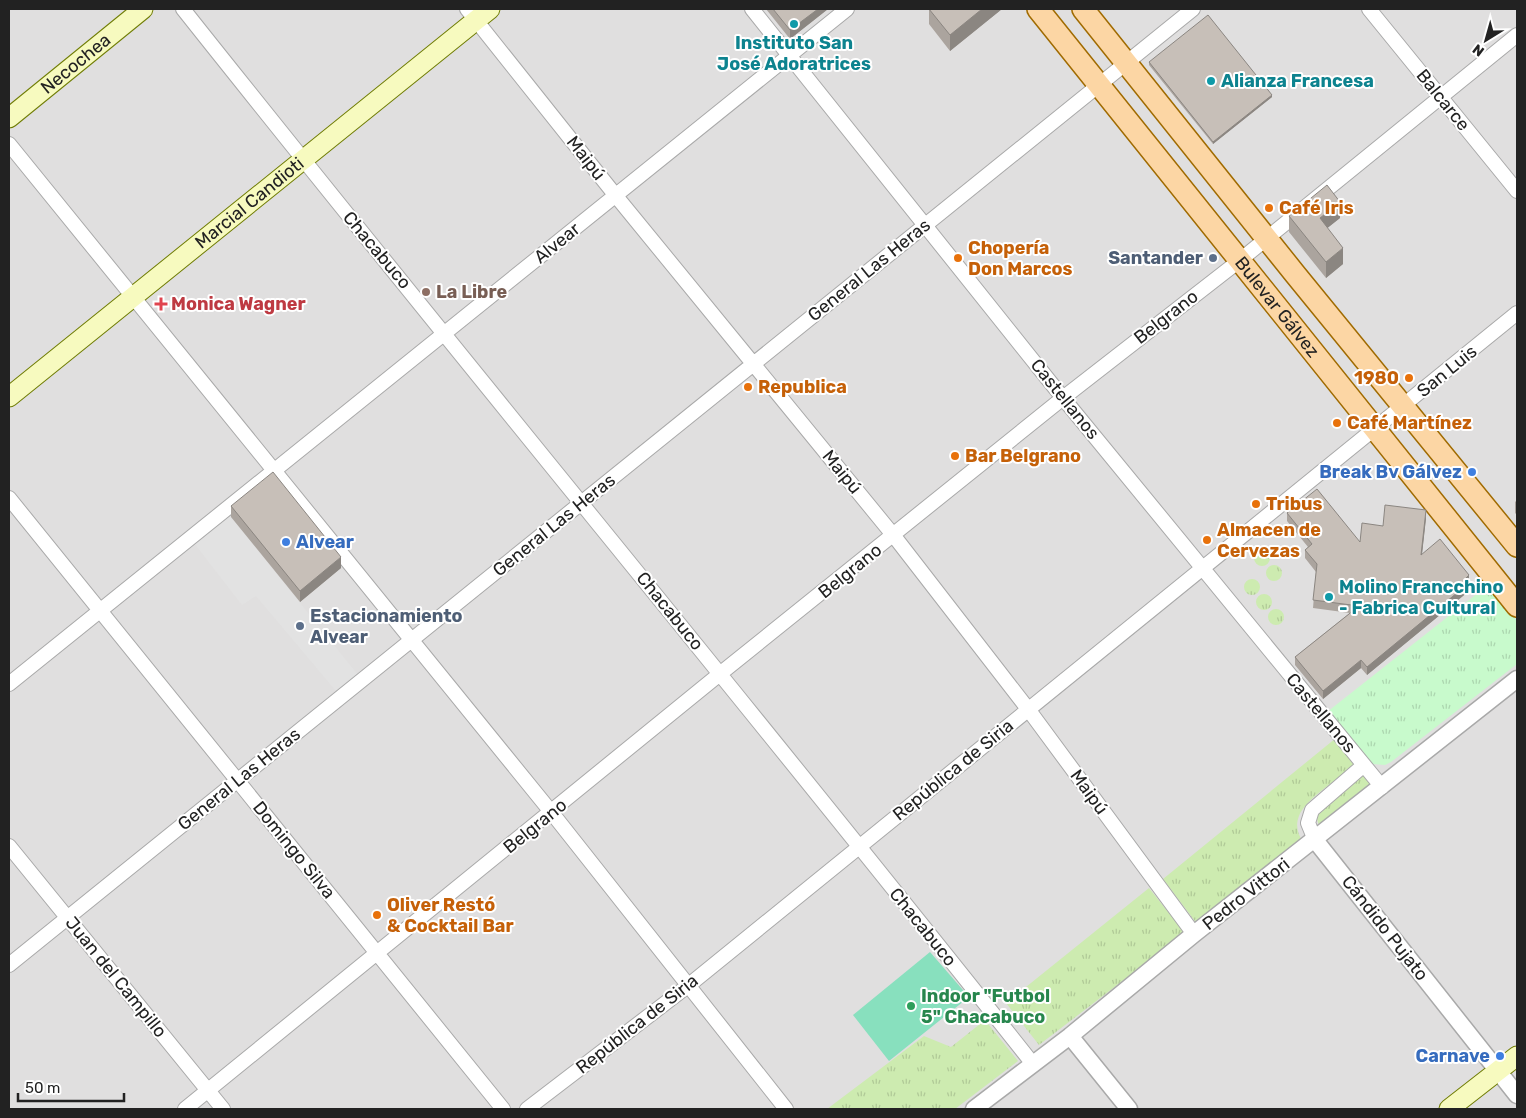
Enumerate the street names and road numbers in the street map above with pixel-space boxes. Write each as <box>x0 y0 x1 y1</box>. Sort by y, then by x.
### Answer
street label: Necochea <box>36 29 115 99</box>
street label: Balcarce <box>1412 65 1474 135</box>
street label: Maipú <box>562 131 610 185</box>
street label: Marcial Candioti <box>191 153 308 253</box>
street label: Chacabuco <box>338 207 416 293</box>
street label: General Las Heras <box>803 214 935 326</box>
street label: Alvear <box>530 218 585 268</box>
street label: Bulevar Gálvez <box>1230 252 1324 362</box>
street label: Belgrano <box>1130 285 1202 349</box>
street label: San Luis <box>1413 340 1481 402</box>
street label: Castellanos <box>1026 354 1104 444</box>
street label: Maipú <box>818 446 866 498</box>
street label: General Las Heras <box>488 469 620 581</box>
street label: Belgrano <box>814 539 886 603</box>
street label: Chacabuco <box>632 567 708 655</box>
street label: Castellanos <box>1281 669 1361 757</box>
street label: República de Siria <box>888 715 1018 825</box>
street label: General Las Heras <box>173 723 305 835</box>
street label: Maipú <box>1065 765 1113 819</box>
street label: Belgrano <box>499 794 571 858</box>
street label: Domingo Silva <box>248 797 340 903</box>
street label: Pedro Vittori <box>1198 853 1294 935</box>
street label: Cándido Pujato <box>1337 871 1433 985</box>
street label: Chacabuco <box>885 883 961 971</box>
street label: Juan del Campillo <box>61 912 171 1042</box>
street label: República de Siria <box>572 969 702 1079</box>

